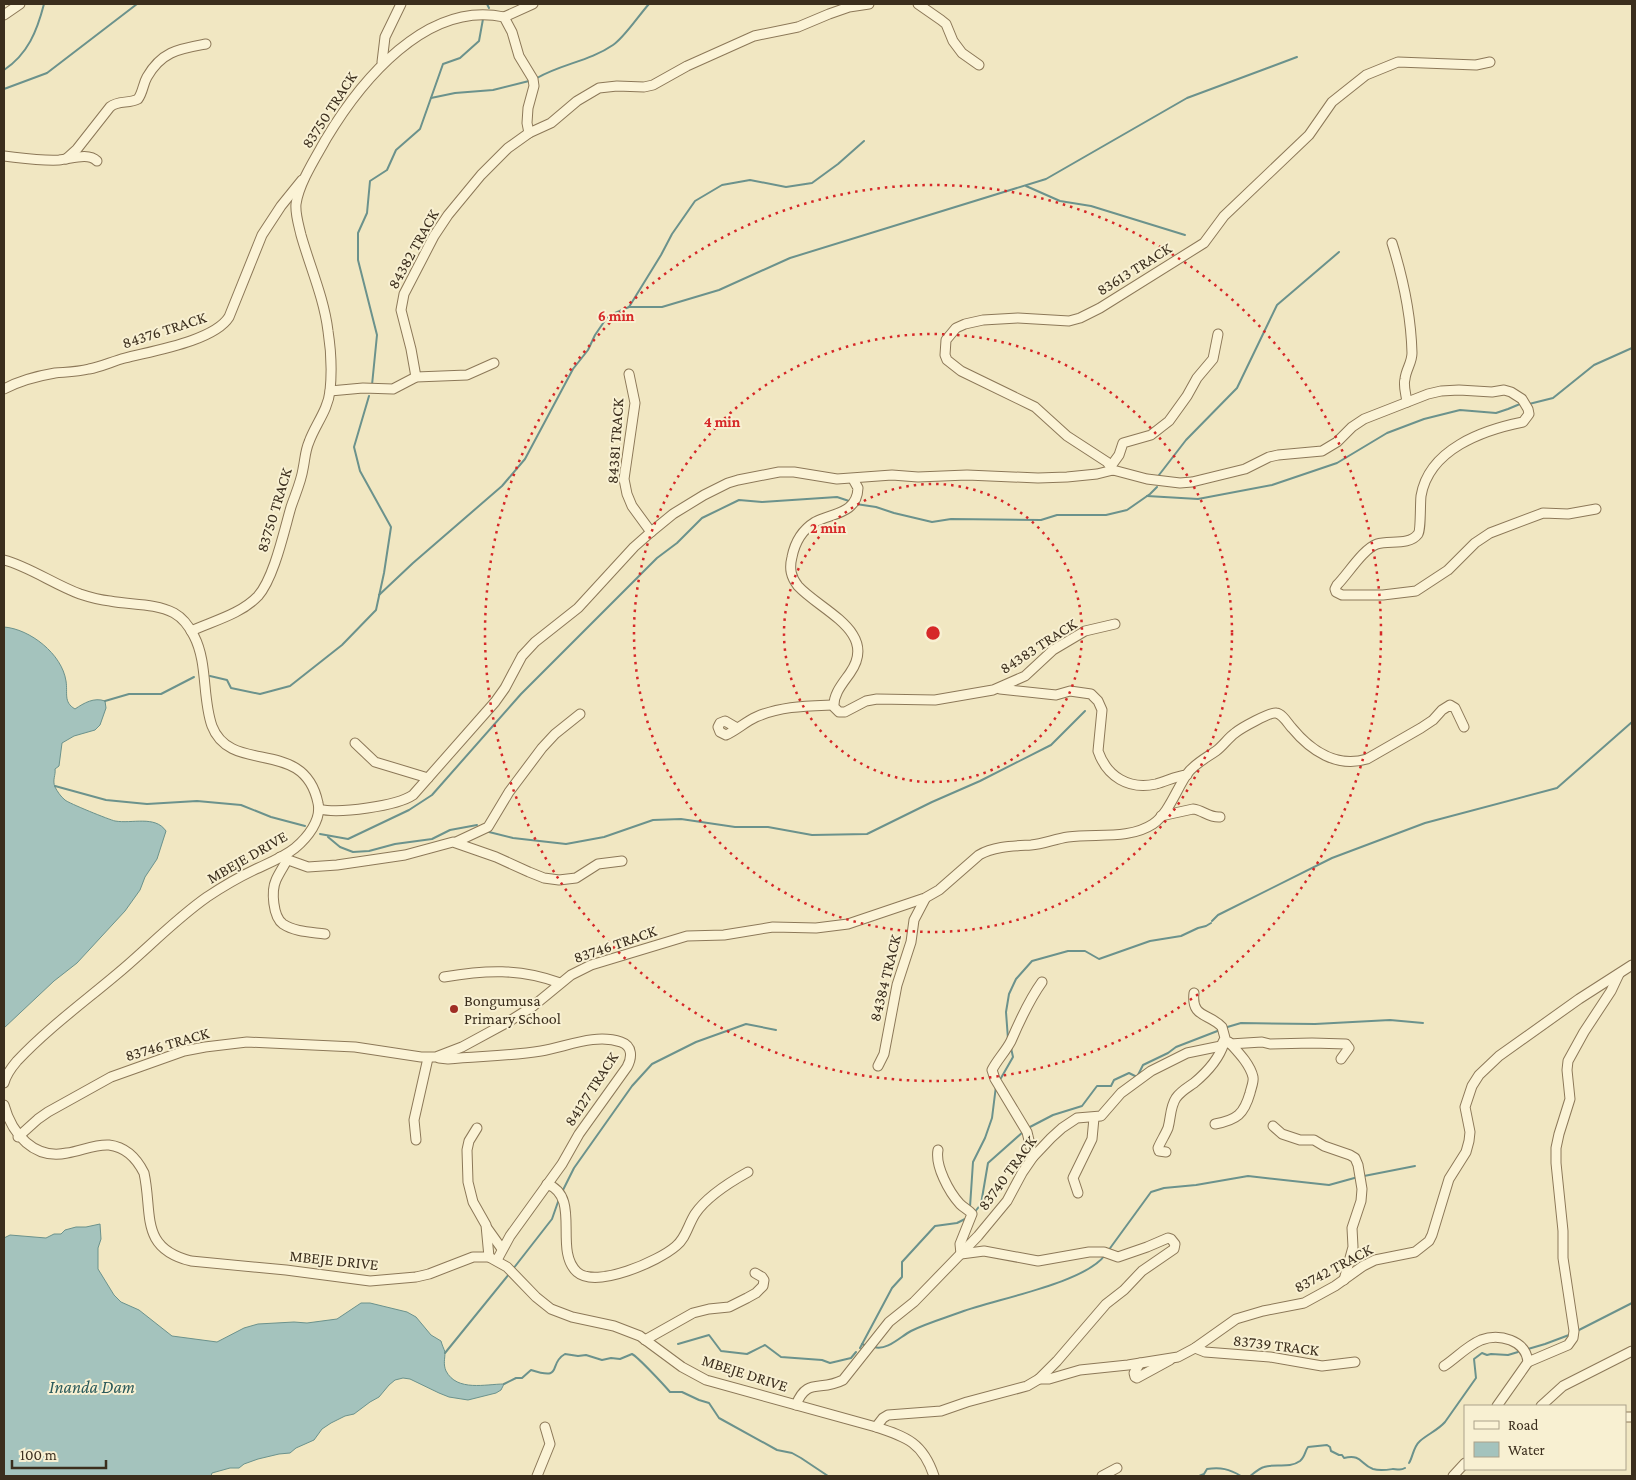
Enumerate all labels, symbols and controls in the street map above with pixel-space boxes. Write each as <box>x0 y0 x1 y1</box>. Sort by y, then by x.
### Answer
street label: 83750 TRACK <box>298 68 360 151</box>
street label: 84382 TRACK <box>384 206 442 292</box>
street label: 83613 TRACK <box>1094 239 1175 299</box>
street label: 84376 TRACK <box>120 308 209 352</box>
text: 6 min <box>598 308 635 324</box>
street label: 84381 TRACK <box>604 397 627 484</box>
text: 4 min <box>704 414 741 430</box>
street label: 83750 TRACK <box>253 465 295 554</box>
text: 2 min <box>810 520 846 536</box>
street label: 84383 TRACK <box>997 615 1080 677</box>
centre of rings <box>924 624 942 642</box>
street label: MBEJE DRIVE <box>204 827 291 888</box>
street label: 83746 TRACK <box>571 922 659 966</box>
street label: 84384 TRACK <box>866 932 904 1023</box>
place label: Bongumusa Primary School <box>464 992 561 1028</box>
marker: Bongumusa Primary School <box>448 1003 460 1015</box>
street label: 83746 TRACK <box>123 1024 212 1064</box>
street label: 84127 TRACK <box>561 1048 622 1129</box>
street label: 83740 TRACK <box>974 1132 1040 1213</box>
street label: 83742 TRACK <box>1291 1240 1376 1296</box>
street label: MBEJE DRIVE <box>289 1247 380 1274</box>
street label: 83739 TRACK <box>1232 1331 1321 1359</box>
street label: MBEJE DRIVE <box>700 1351 790 1396</box>
water label: Inanda Dam <box>49 1377 135 1397</box>
legend <box>1464 1405 1626 1470</box>
text: Road <box>1508 1417 1539 1433</box>
scale bar <box>12 1438 106 1470</box>
text: Water <box>1508 1442 1545 1458</box>
text: 100 m <box>20 1447 57 1463</box>

